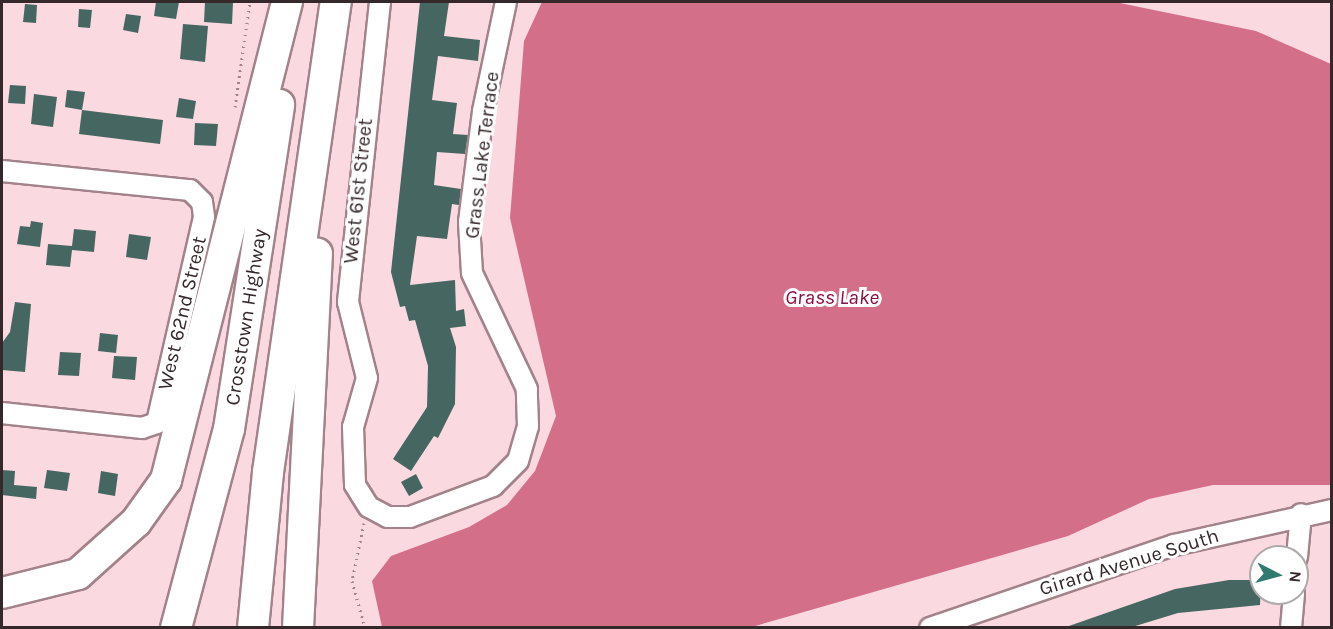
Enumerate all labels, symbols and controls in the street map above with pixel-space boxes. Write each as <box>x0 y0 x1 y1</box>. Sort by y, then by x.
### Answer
street label: Grass Lake Terrace <box>460 70 504 240</box>
street label: West 61st Street <box>338 117 378 265</box>
street label: Crosstown Highway <box>220 227 272 407</box>
street label: West 62nd Street <box>153 234 211 392</box>
water label: Grass Lake <box>785 284 879 310</box>
street label: Girard Avenue South <box>1036 523 1222 601</box>
north arrow <box>1249 545 1309 605</box>
text: N <box>1285 570 1305 583</box>

